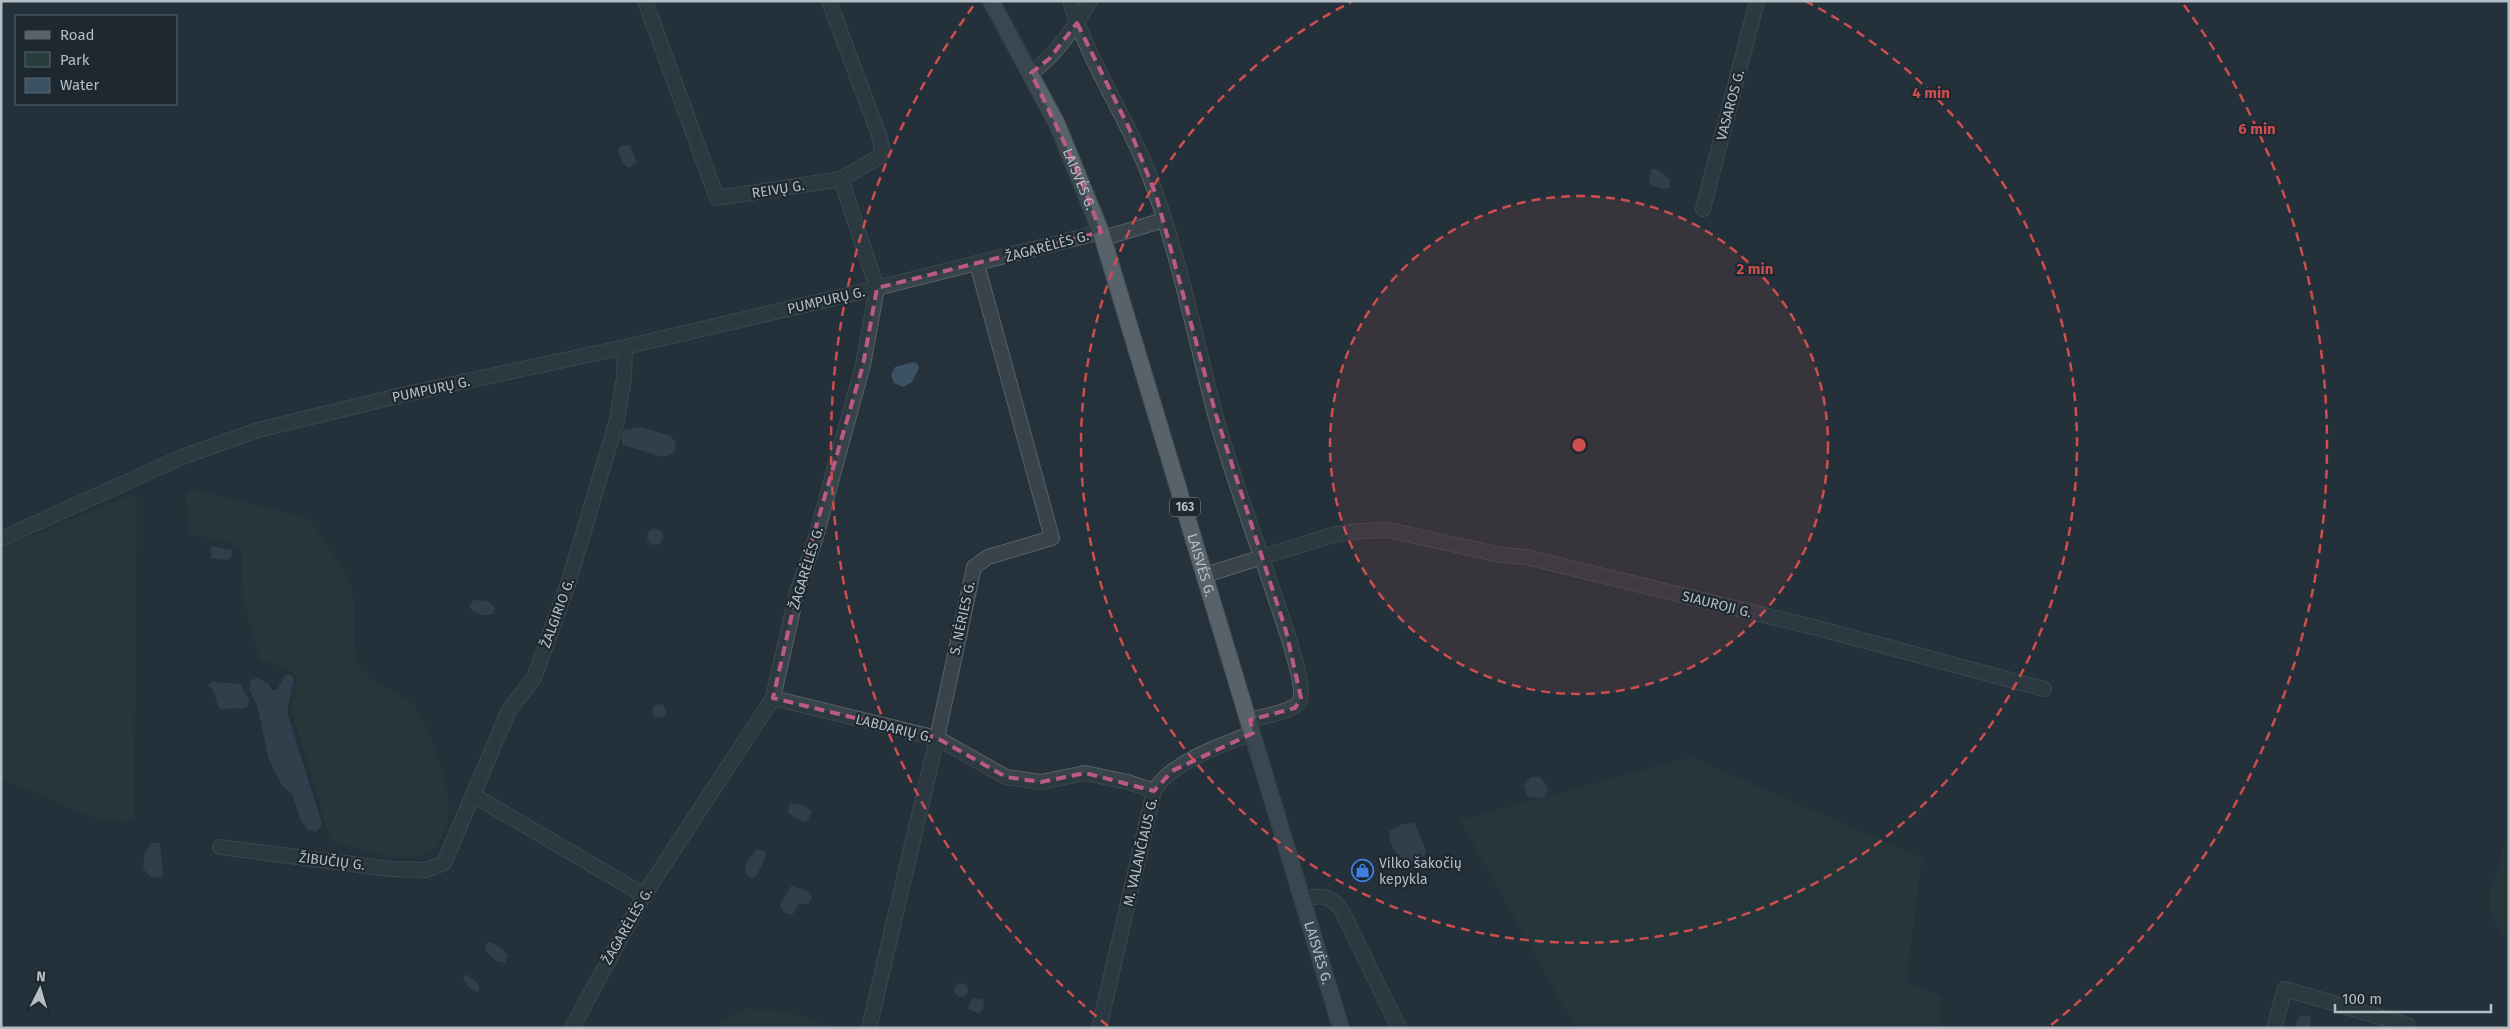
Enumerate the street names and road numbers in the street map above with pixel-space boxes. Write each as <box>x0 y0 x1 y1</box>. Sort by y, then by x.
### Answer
street label: VASAROS G. <box>1713 68 1748 142</box>
street label: LAISVĖS G. <box>1059 146 1099 213</box>
street label: REIVŲ G. <box>751 177 806 202</box>
street label: ŽAGARĖLĖS G. <box>1003 226 1091 266</box>
street label: PUMPURŲ G. <box>786 283 867 318</box>
street label: PUMPURŲ G. <box>391 373 472 406</box>
road number: 163 <box>1170 498 1200 516</box>
street label: ŽAGARĖLĖS G. <box>785 524 827 612</box>
street label: LAISVĖS G. <box>1183 531 1218 599</box>
street label: ŽALGIRIO G. <box>536 576 578 650</box>
street label: S. NĖRIES G. <box>945 579 979 657</box>
street label: SIAUROJI G. <box>1680 588 1753 621</box>
street label: LABDARIŲ G. <box>854 711 934 746</box>
street label: M. VALANČIAUS G. <box>1119 796 1161 908</box>
street label: ŽIBUČIŲ G. <box>298 848 366 874</box>
street label: ŽAGARĖLĖS G. <box>598 884 656 968</box>
street label: LAISVĖS G. <box>1300 919 1335 987</box>

